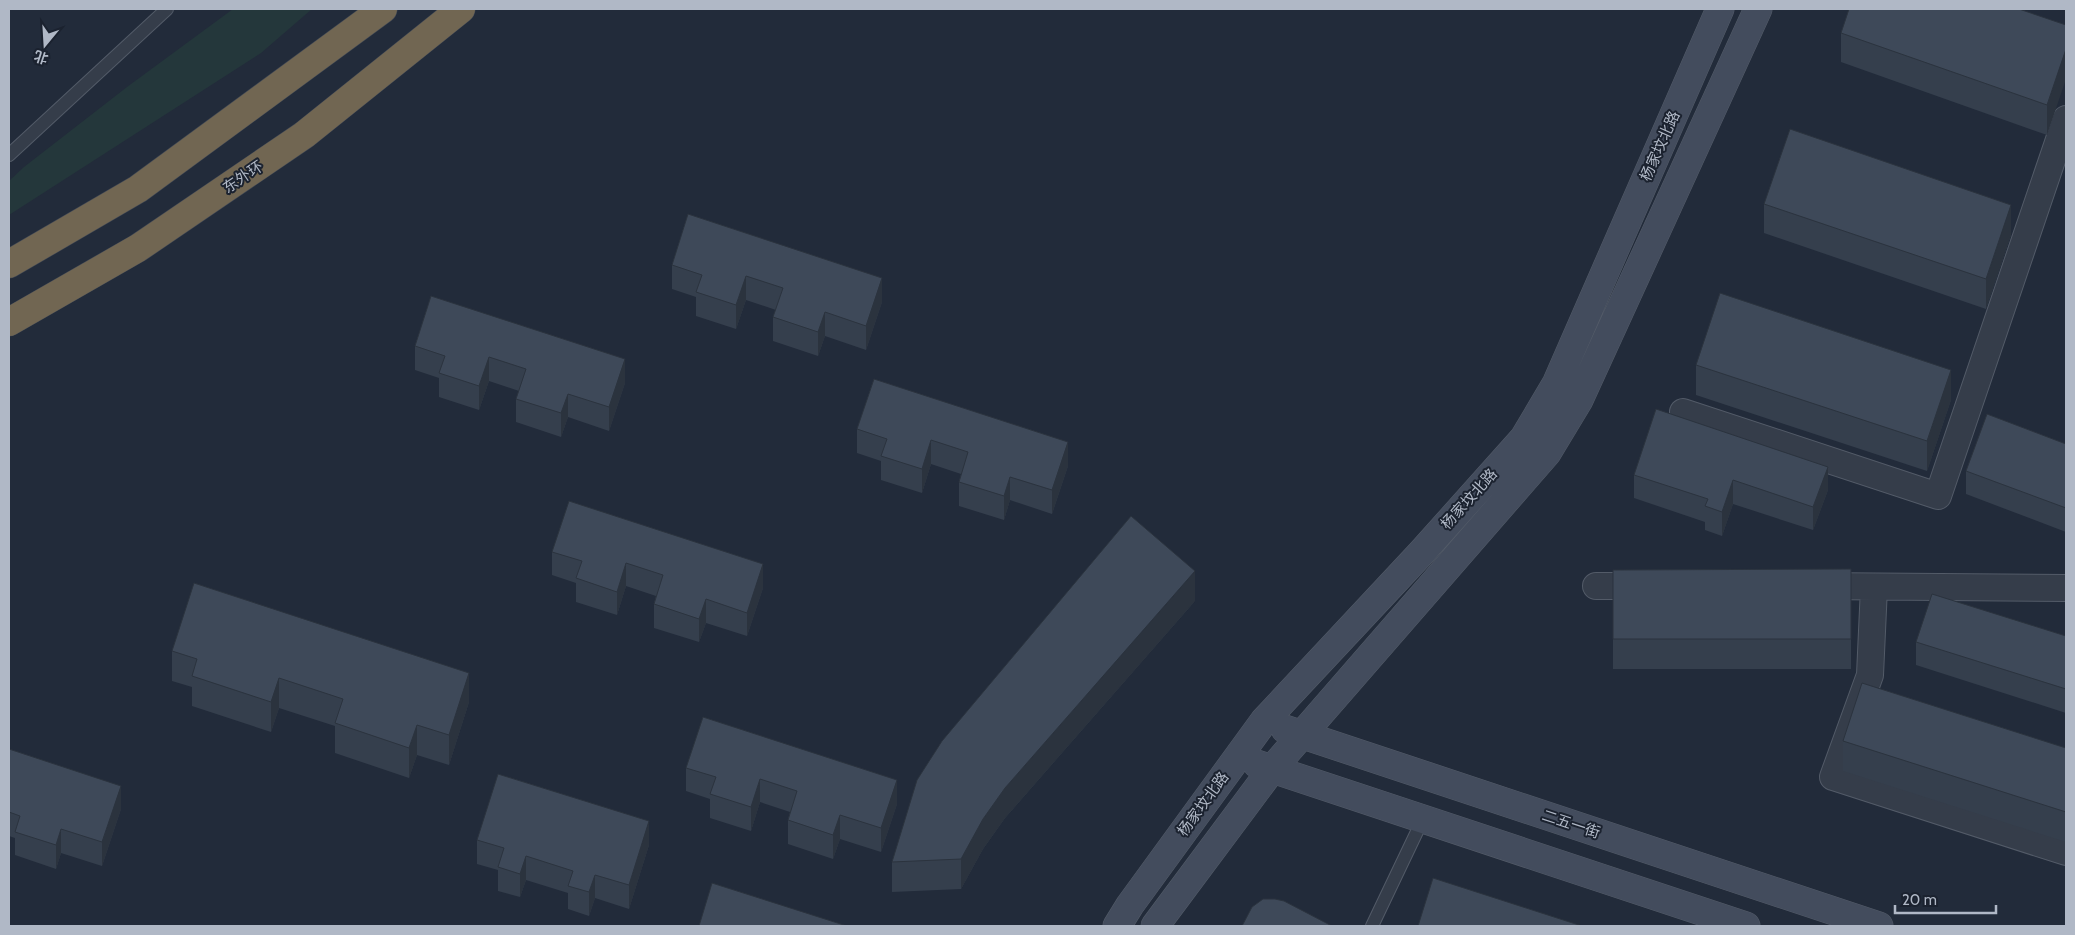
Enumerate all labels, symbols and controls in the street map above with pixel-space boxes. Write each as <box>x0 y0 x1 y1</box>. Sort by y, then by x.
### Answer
north arrow <box>20 20 70 70</box>
text: 北 <box>32 47 50 68</box>
street label: 杨家坟北路 <box>1637 108 1683 184</box>
street label: 东外环 <box>219 157 267 197</box>
street label: 杨家坟北路 <box>1437 465 1501 533</box>
street label: 杨家坟北路 <box>1174 768 1232 840</box>
street label: 二五一街 <box>1540 806 1602 842</box>
scale bar <box>1895 882 1996 914</box>
text: 20 m <box>1902 891 1937 909</box>

